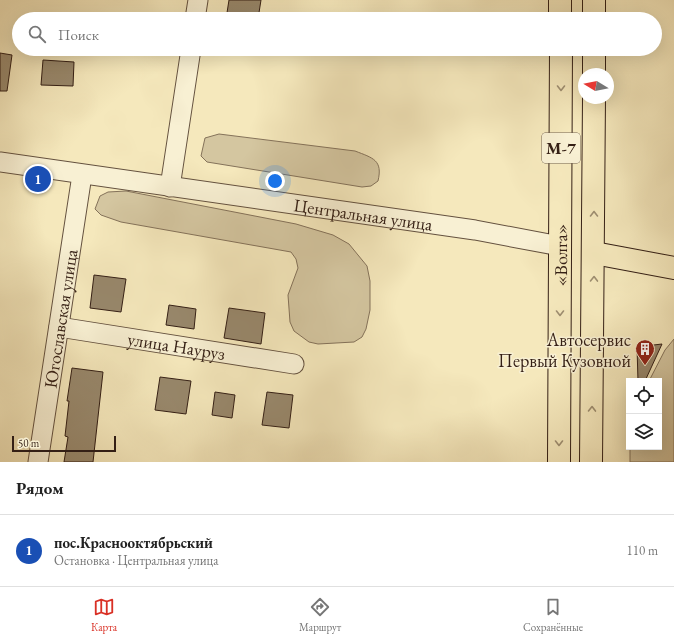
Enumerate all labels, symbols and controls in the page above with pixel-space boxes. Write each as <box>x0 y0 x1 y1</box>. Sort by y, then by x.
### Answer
search box <box>12 12 662 56</box>
icon: search <box>26 23 48 45</box>
text: Поиск <box>58 25 99 44</box>
north arrow <box>578 68 614 104</box>
one-way arrow <box>557 85 565 91</box>
road number: М-7 <box>542 133 580 163</box>
pin: 1 <box>25 164 51 194</box>
your location <box>265 171 285 191</box>
street label: Центральная улица <box>292 193 435 235</box>
one-way arrow <box>590 211 598 217</box>
street label: «Волга» <box>548 224 572 286</box>
street label: Югославская улица <box>38 247 82 390</box>
one-way arrow <box>590 276 598 282</box>
one-way arrow <box>556 310 564 316</box>
street label: улица Науруз <box>126 326 227 365</box>
place label: Автосервис Первый Кузовной <box>498 328 631 372</box>
building icon: Автосервис Первый Кузовной <box>634 338 656 366</box>
map controls <box>626 378 662 450</box>
button: locate <box>626 378 662 414</box>
one-way arrow <box>588 406 596 412</box>
button: layers <box>626 414 662 450</box>
scale bar <box>12 434 116 453</box>
text: 50 m <box>18 436 39 450</box>
one-way arrow <box>555 440 563 446</box>
text: Рядом <box>16 477 64 499</box>
text: пос.Краснооктябрьский <box>54 533 213 552</box>
text: 1 <box>26 542 32 559</box>
text: 110 m <box>627 542 658 559</box>
text: Остановка · Центральная улица <box>54 552 218 569</box>
tab: Карта <box>91 596 117 634</box>
tab: Маршрут <box>299 596 341 634</box>
tab: Сохранённые <box>523 596 583 634</box>

